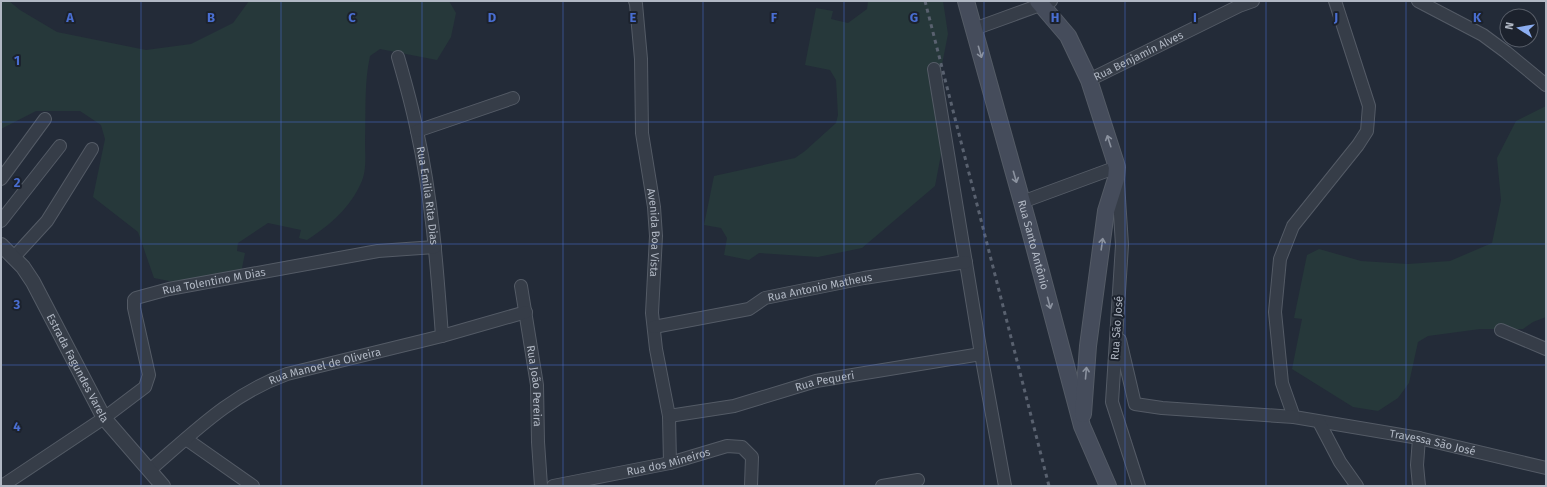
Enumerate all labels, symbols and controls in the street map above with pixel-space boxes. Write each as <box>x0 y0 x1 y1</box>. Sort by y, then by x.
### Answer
north arrow <box>1499 8 1539 48</box>
text: A <box>65 10 74 25</box>
text: B <box>207 10 215 25</box>
text: C <box>348 10 356 25</box>
text: D <box>488 10 497 25</box>
text: E <box>630 10 637 25</box>
text: F <box>771 10 778 25</box>
text: G <box>910 10 918 25</box>
text: H <box>1051 10 1059 25</box>
text: I <box>1193 10 1197 25</box>
text: J <box>1333 10 1338 25</box>
text: K <box>1473 10 1482 25</box>
text: N <box>1503 21 1517 31</box>
street label: Rua Benjamin Alves <box>1091 28 1185 83</box>
one-way arrow <box>977 45 984 58</box>
text: 1 <box>14 53 20 68</box>
one-way arrow <box>1105 135 1112 148</box>
street label: Rua Emilia Rita Dias <box>414 145 441 246</box>
one-way arrow <box>1012 171 1019 184</box>
text: 2 <box>14 175 21 190</box>
street label: Avenida Boa Vista <box>645 187 663 277</box>
street label: Rua Santo Antônio <box>1015 198 1052 291</box>
one-way arrow <box>1098 238 1106 251</box>
street label: Rua Tolentino M Dias <box>161 265 267 297</box>
street label: Rua Antonio Matheus <box>766 270 873 304</box>
one-way arrow <box>1046 296 1053 309</box>
street label: Rua São José <box>1108 296 1126 360</box>
text: 3 <box>13 297 21 312</box>
street label: Estrada Fagundes Varela <box>44 311 111 425</box>
street label: Rua João Pereira <box>524 344 544 427</box>
street label: Rua Manoel de Oliveira <box>267 345 382 387</box>
one-way arrow <box>1082 367 1090 380</box>
street label: Rua Pequeri <box>793 368 855 394</box>
text: 4 <box>13 419 21 434</box>
street label: Travessa São José <box>1389 427 1477 458</box>
street label: Rua dos Mineiros <box>625 445 712 478</box>

